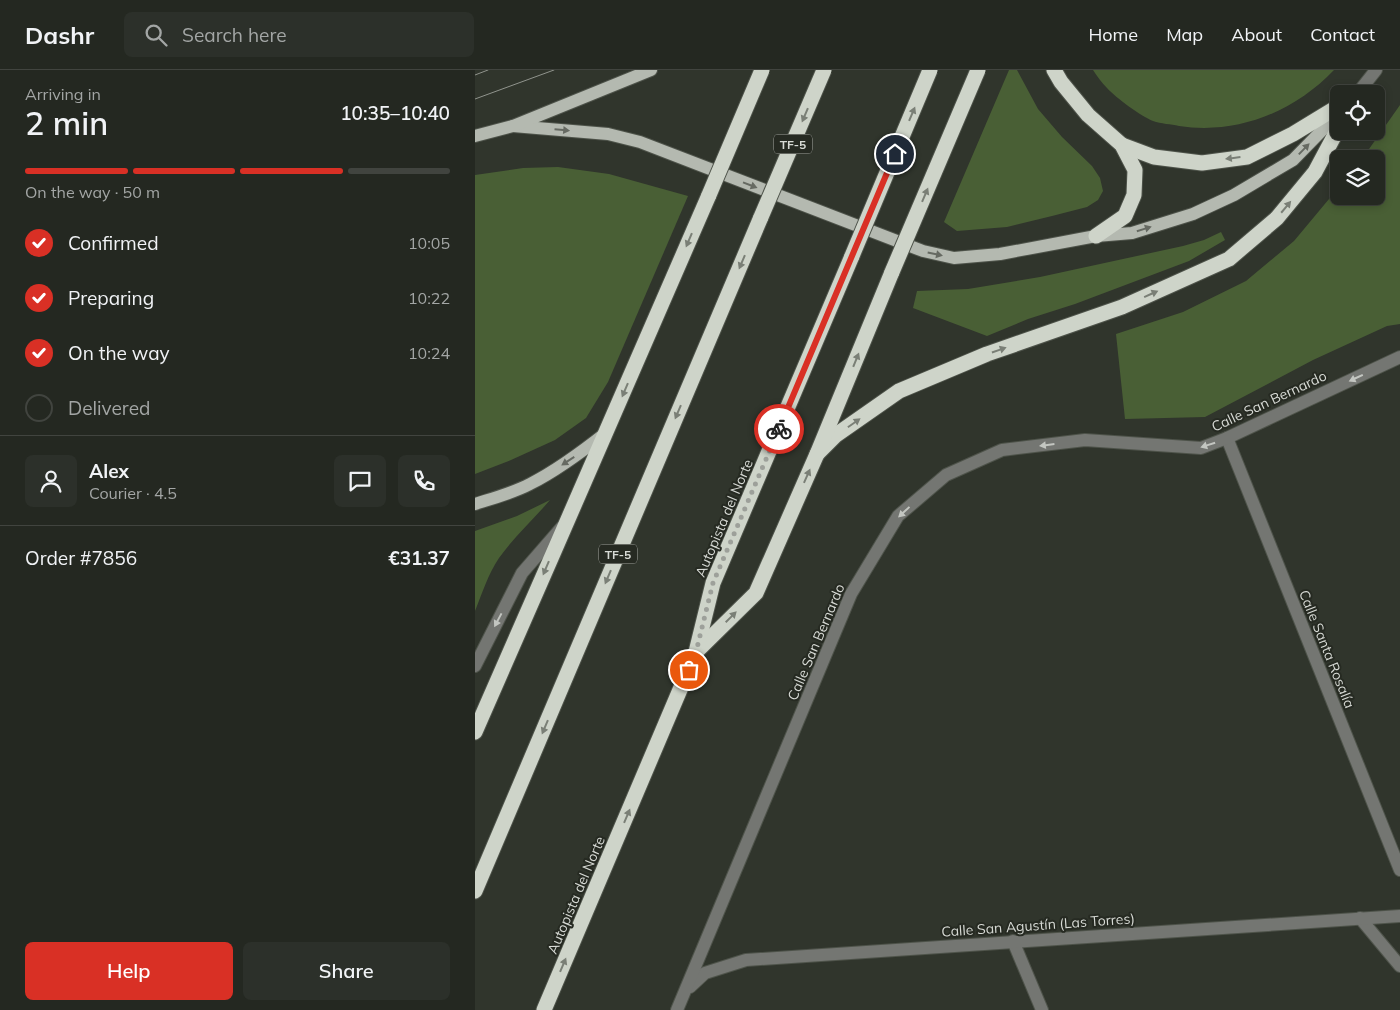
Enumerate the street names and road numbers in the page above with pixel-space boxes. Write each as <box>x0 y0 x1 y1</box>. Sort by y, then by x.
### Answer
road number: TF-5 <box>774 134 812 154</box>
street label: Calle San Bernardo <box>1209 366 1329 436</box>
street label: Autopista del Norte <box>691 456 757 580</box>
road number: TF-5 <box>599 544 637 564</box>
street label: Calle San Bernardo <box>783 581 849 703</box>
street label: Calle Santa Rosalía <box>1295 587 1359 711</box>
street label: Autopista del Norte <box>543 833 609 957</box>
street label: Calle San Agustín (Las Torres) <box>941 909 1135 941</box>

